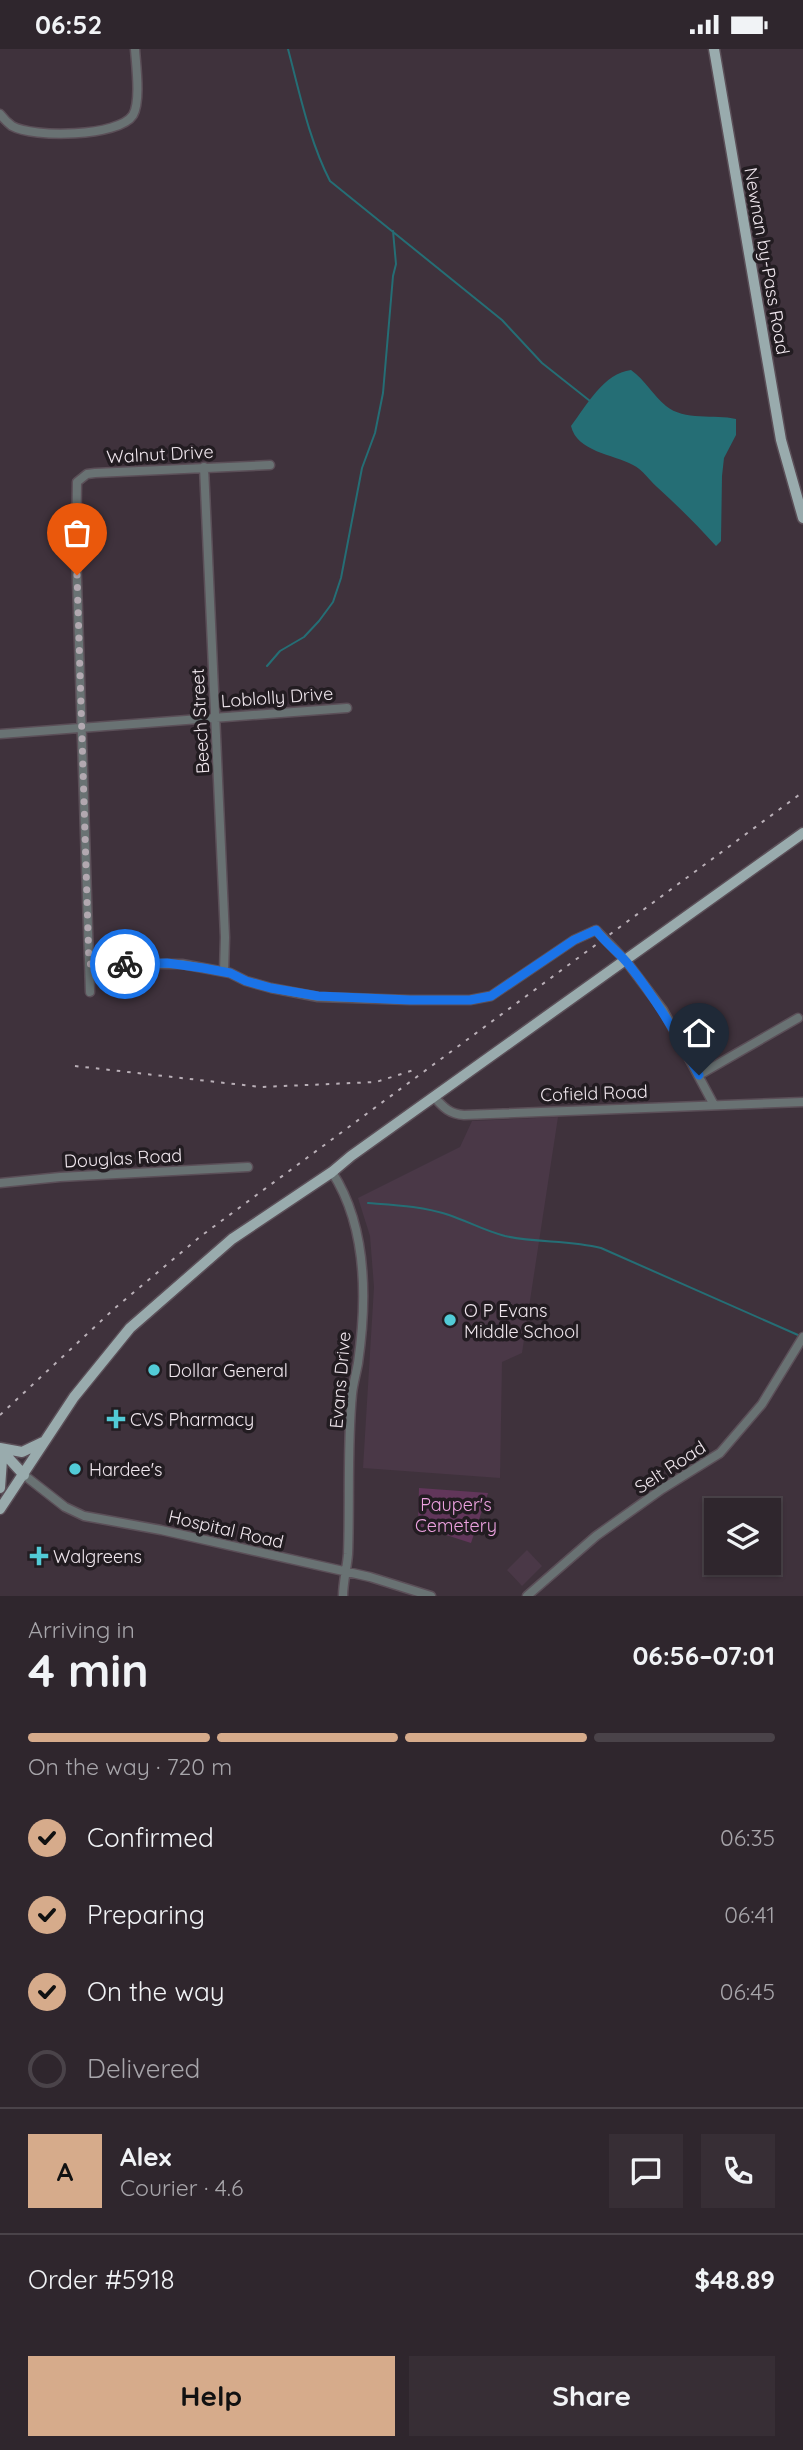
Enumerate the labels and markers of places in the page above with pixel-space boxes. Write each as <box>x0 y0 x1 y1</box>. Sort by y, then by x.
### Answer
pin <box>47 503 107 575</box>
pin <box>669 1003 729 1075</box>
place label: O P Evans Middle School <box>464 1299 579 1343</box>
marker: O P Evans Middle School <box>442 1312 458 1328</box>
place label: Dollar General <box>168 1359 288 1382</box>
marker: Dollar General <box>146 1362 162 1378</box>
place label: CVS Pharmacy <box>130 1408 254 1431</box>
marker: CVS Pharmacy <box>108 1411 124 1427</box>
place label: Hardee's <box>89 1458 163 1481</box>
marker: Hardee's <box>67 1461 83 1477</box>
place label: Walgreens <box>53 1545 142 1568</box>
marker: Walgreens <box>31 1548 47 1564</box>

